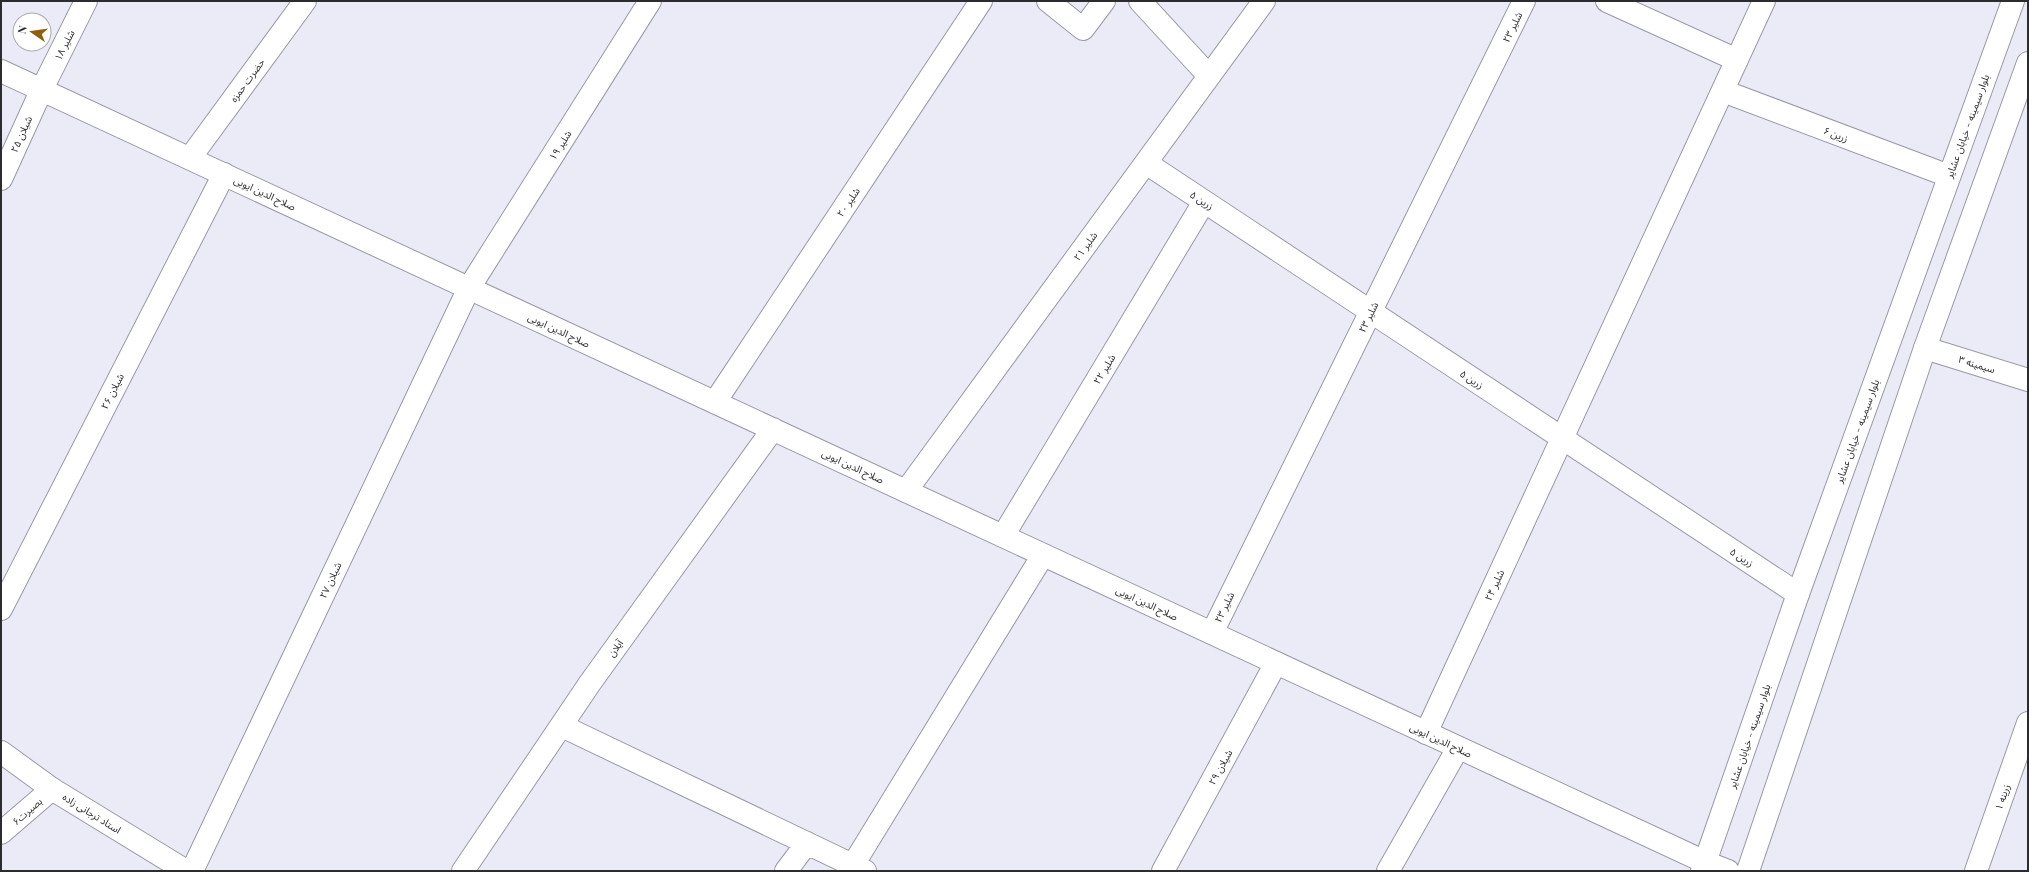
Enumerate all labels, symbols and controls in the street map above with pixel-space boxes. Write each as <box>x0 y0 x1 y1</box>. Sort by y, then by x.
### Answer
street label: شلیر ۲۳ <box>1499 9 1525 45</box>
north arrow <box>12 12 52 52</box>
text: N <box>14 24 30 35</box>
street label: شلیر ۱۸ <box>50 27 78 63</box>
street label: حضرت حمزه <box>226 55 268 105</box>
street label: بلوار سیمینه - خیابان عشایر <box>1941 72 1992 181</box>
street label: شیلان ۲۵ <box>7 113 35 154</box>
street label: زرین ۶ <box>1822 123 1851 145</box>
street label: شلیر ۱۹ <box>545 127 575 162</box>
street label: صلاح الدین ایوبی <box>231 172 298 214</box>
street label: شلیر ۲۰ <box>833 184 863 219</box>
street label: زرین ۵ <box>1187 187 1217 213</box>
street label: شلیر ۲۱ <box>1070 229 1100 263</box>
street label: شلیر ۲۳ <box>1355 299 1381 335</box>
street label: صلاح الدین ایوبی <box>525 309 592 351</box>
street label: شلیر ۲۲ <box>1090 351 1118 387</box>
street label: سیمینه ۳ <box>1957 352 1997 376</box>
street label: زرین ۵ <box>1457 366 1487 392</box>
street label: شیلان ۲۶ <box>97 371 127 411</box>
street label: بلوار سیمینه - خیابان عشایر <box>1831 377 1882 486</box>
street label: صلاح الدین ایوبی <box>819 445 886 487</box>
street label: زرین ۵ <box>1727 544 1757 570</box>
street label: شیلان ۲۷ <box>316 560 345 600</box>
street label: شلیر ۲۴ <box>1481 567 1507 603</box>
street label: صلاح الدین ایوبی <box>1113 582 1180 624</box>
street label: شلیر ۲۳ <box>1211 589 1237 625</box>
street label: آیلان <box>604 636 627 659</box>
street label: بلوار سیمینه - خیابان عشایر <box>1724 682 1773 791</box>
street label: صلاح الدین ایوبی <box>1407 719 1474 761</box>
street label: شیلان ۲۹ <box>1205 747 1235 787</box>
street label: زرینه ۱ <box>1991 782 2013 812</box>
street label: استاد ترجانی زاده <box>60 789 124 837</box>
street label: بصیرت۶ <box>9 794 45 828</box>

